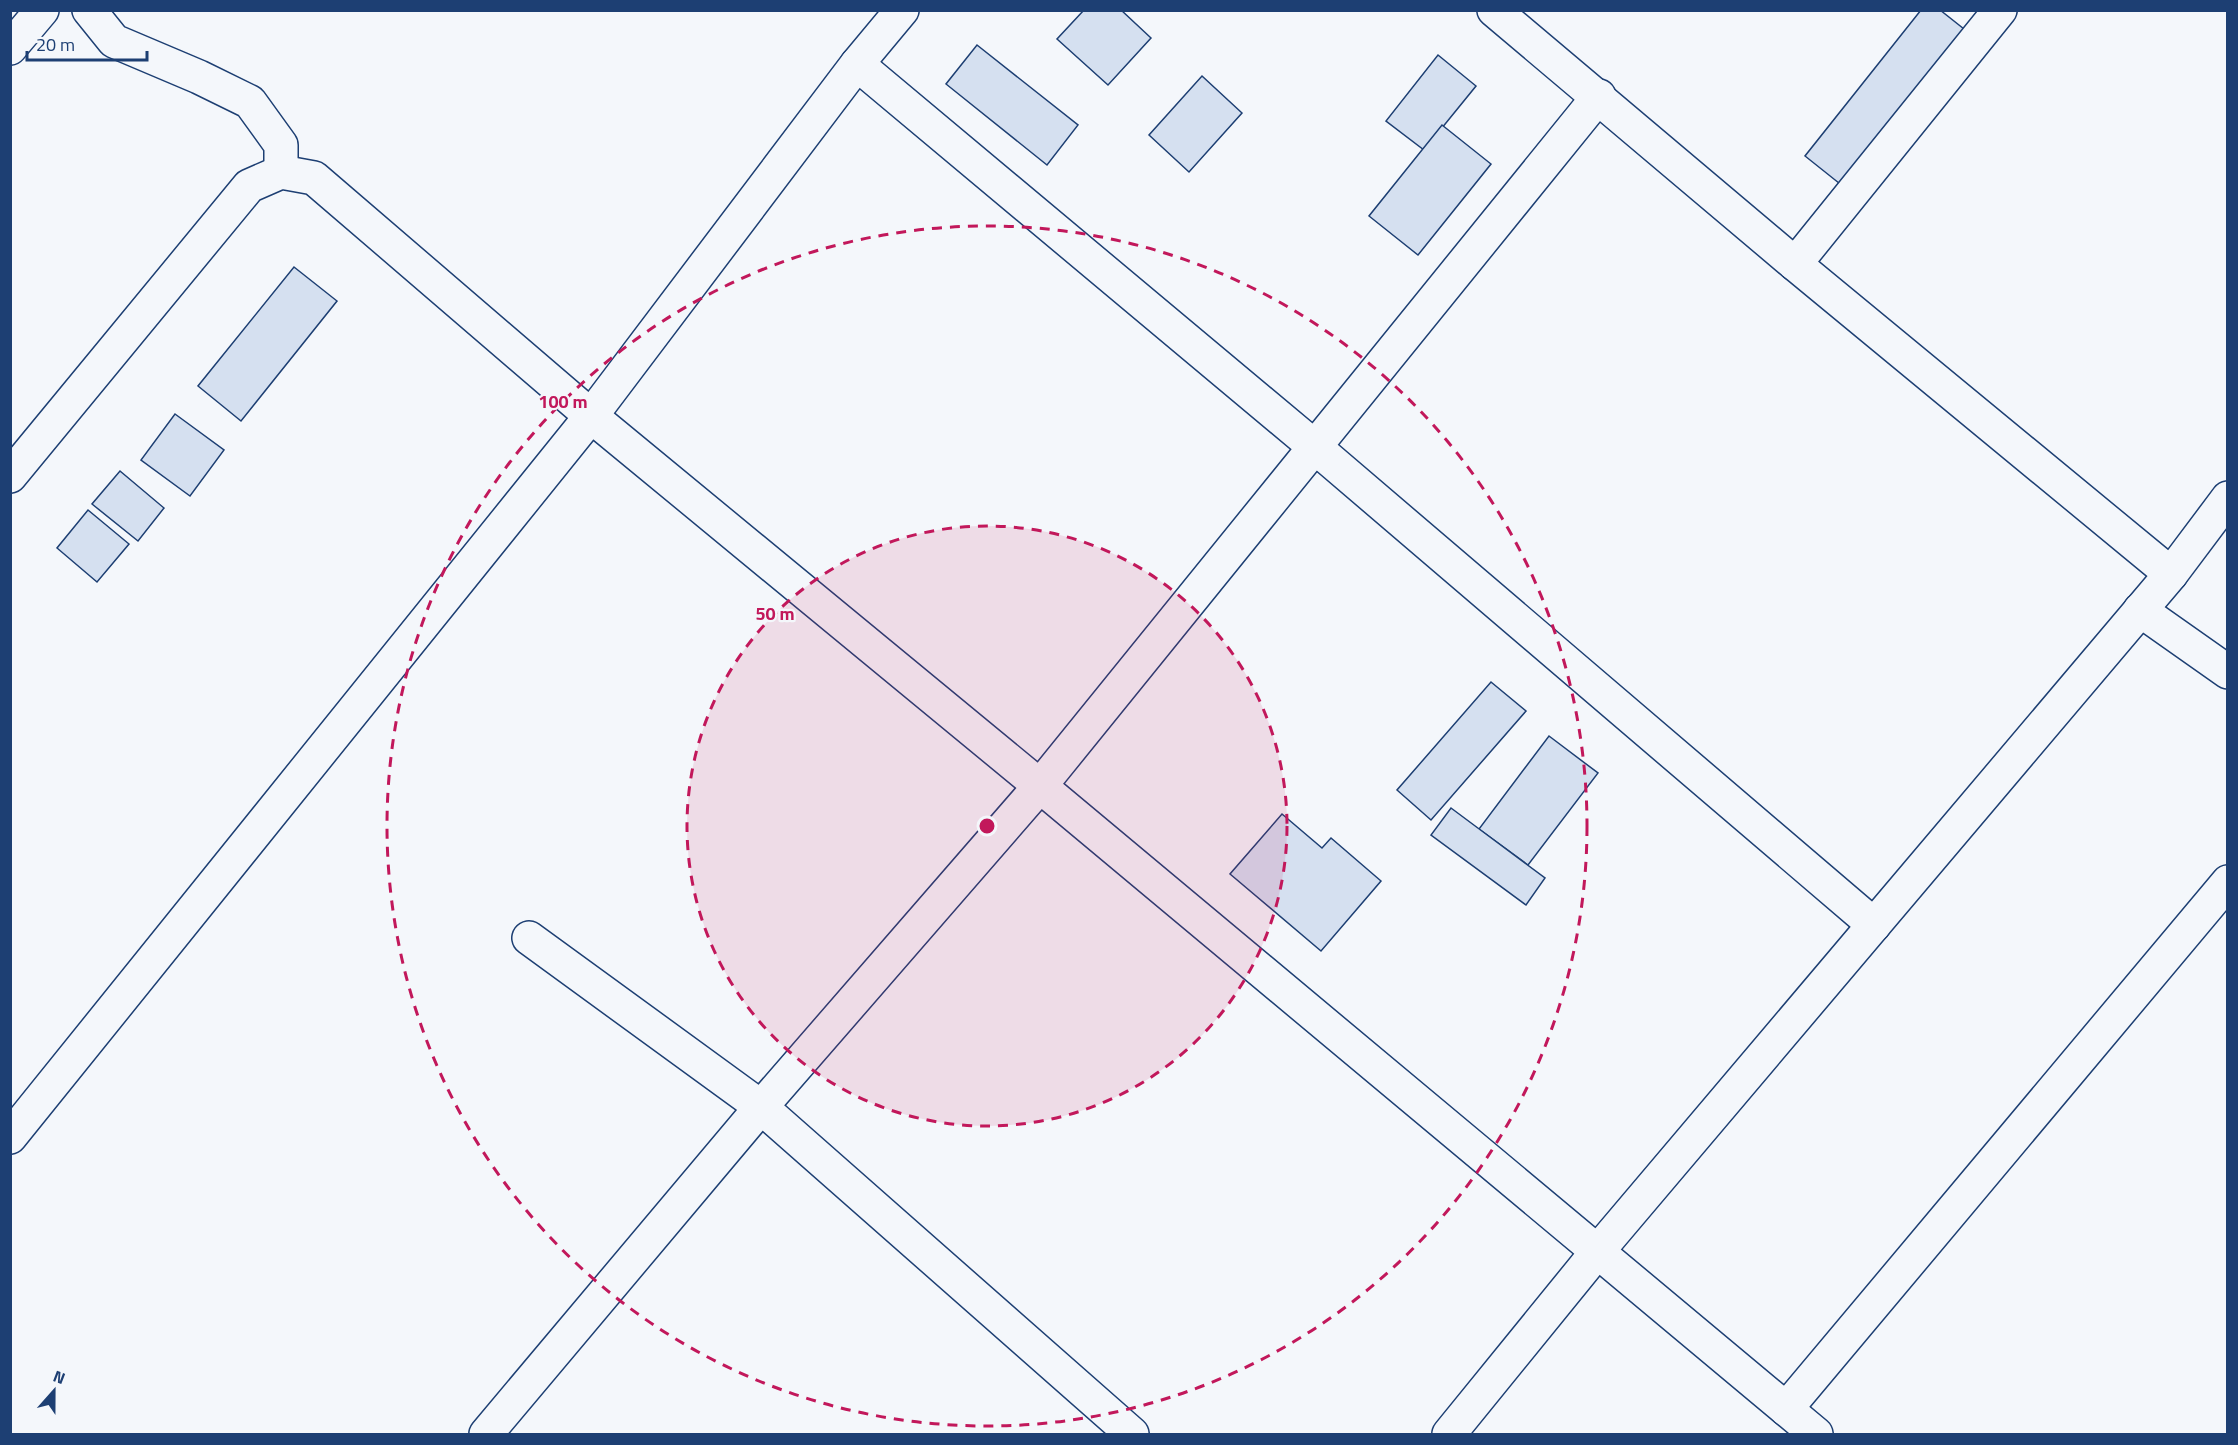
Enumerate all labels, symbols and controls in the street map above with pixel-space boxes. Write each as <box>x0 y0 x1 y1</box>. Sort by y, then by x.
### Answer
scale bar <box>27 24 147 62</box>
text: 20 m <box>36 31 75 58</box>
text: 100 m <box>538 388 588 415</box>
text: 50 m <box>755 600 795 627</box>
centre of rings <box>977 816 997 836</box>
north arrow <box>24 1361 84 1421</box>
text: N <box>50 1364 69 1390</box>

